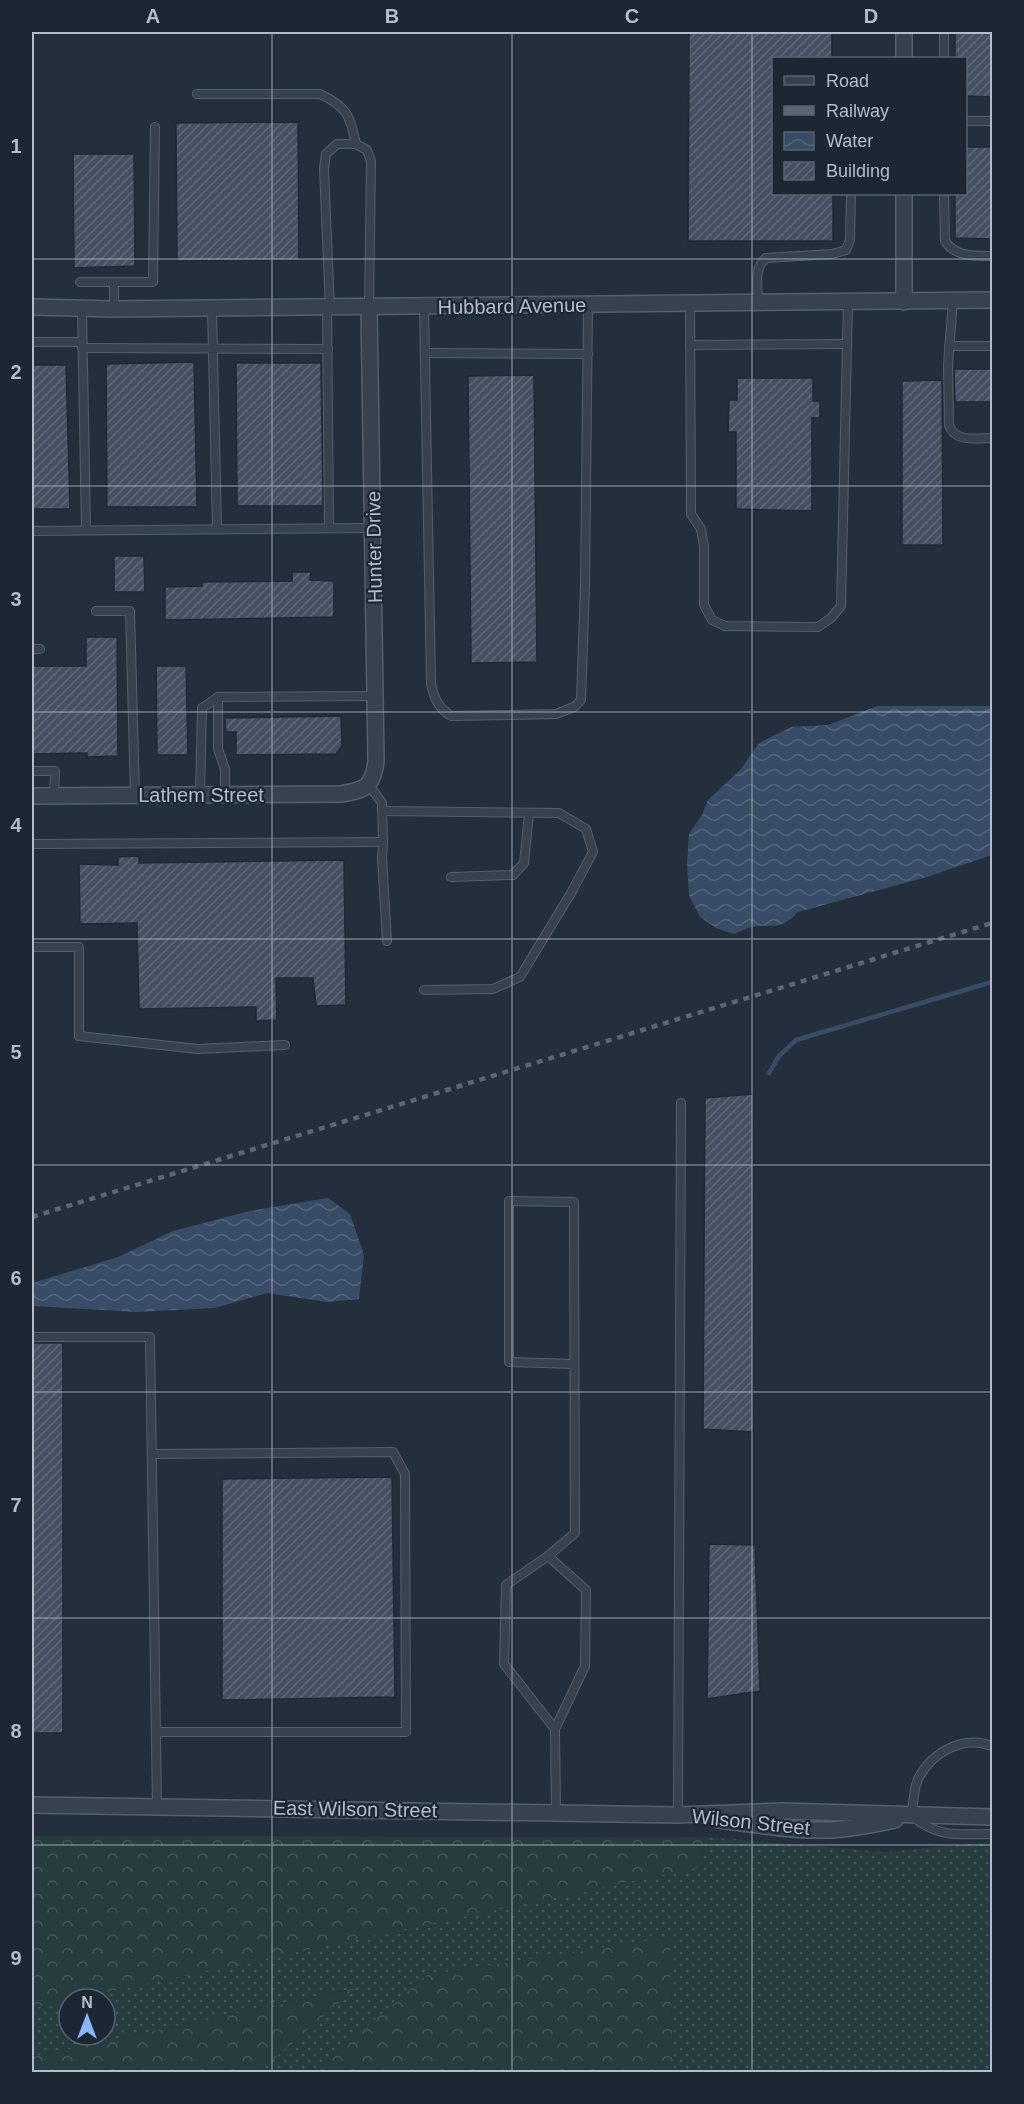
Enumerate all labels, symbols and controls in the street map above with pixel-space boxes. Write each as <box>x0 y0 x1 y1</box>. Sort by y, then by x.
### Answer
text: A <box>146 5 160 27</box>
text: B <box>385 5 399 27</box>
text: C <box>625 5 639 27</box>
text: D <box>864 5 878 27</box>
legend <box>772 57 967 195</box>
text: Road <box>826 71 869 91</box>
text: Railway <box>826 101 889 121</box>
text: Water <box>826 131 873 151</box>
text: 1 <box>10 135 22 157</box>
text: Building <box>826 161 890 181</box>
street label: Hubbard Avenue <box>437 294 587 318</box>
text: 2 <box>10 361 22 383</box>
street label: Hunter Drive <box>362 491 386 603</box>
text: 3 <box>10 588 22 610</box>
street label: Lathem Street <box>138 784 264 806</box>
text: 4 <box>10 814 22 836</box>
text: 5 <box>10 1041 22 1063</box>
text: 6 <box>10 1267 22 1289</box>
text: 7 <box>10 1494 22 1516</box>
text: 8 <box>10 1720 22 1742</box>
street label: East Wilson Street <box>273 1797 438 1821</box>
street label: Wilson Street <box>691 1805 812 1839</box>
text: 9 <box>10 1947 22 1969</box>
north arrow <box>57 1987 117 2047</box>
text: N <box>81 1994 93 2011</box>

